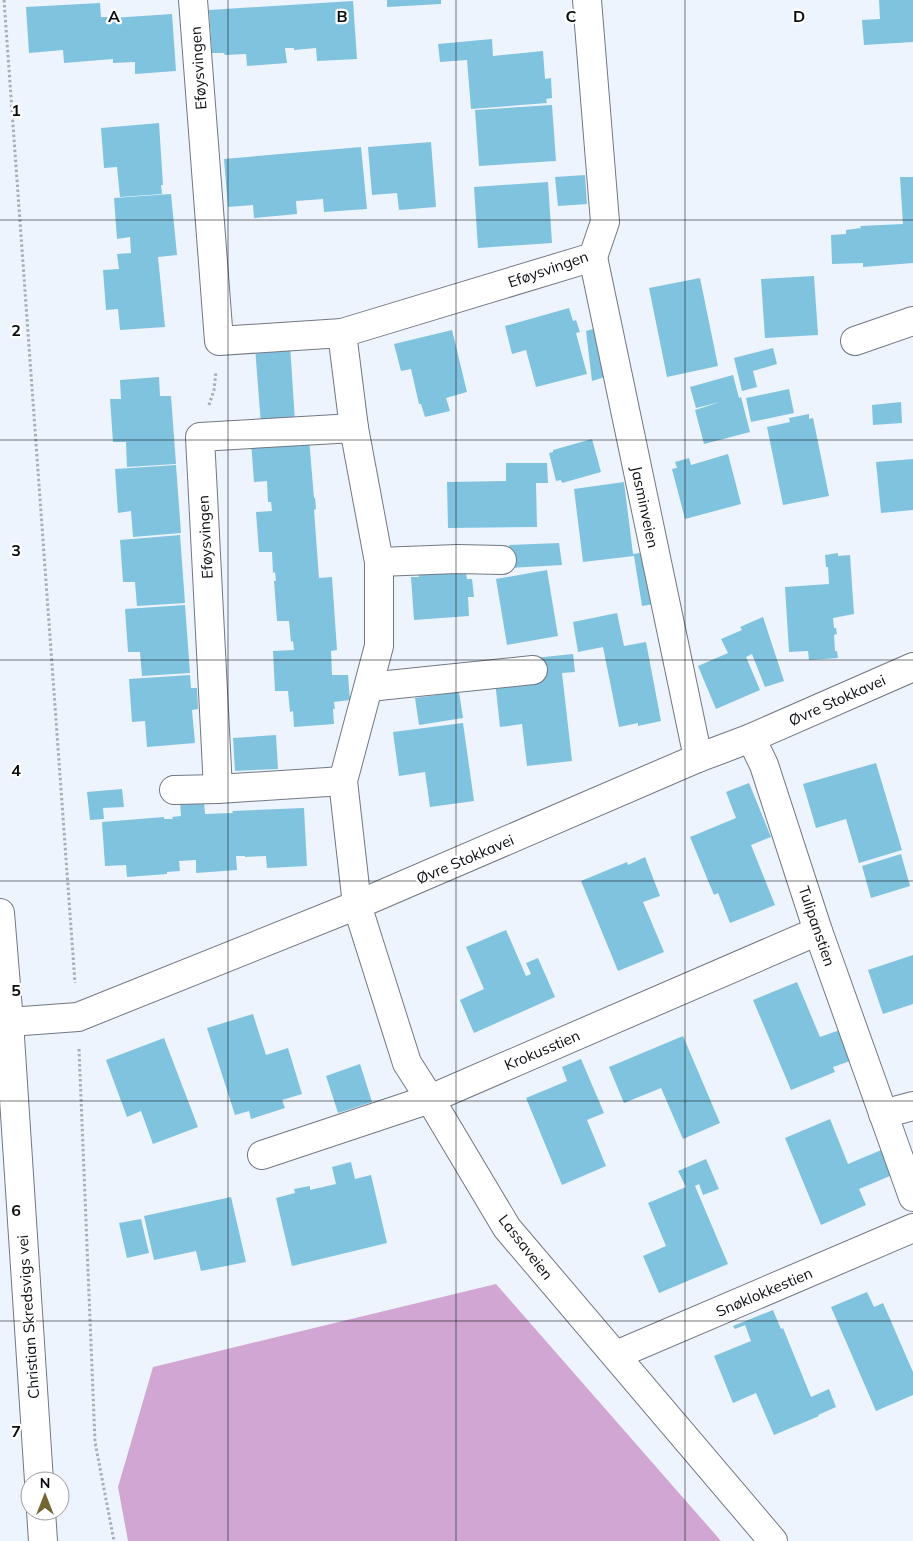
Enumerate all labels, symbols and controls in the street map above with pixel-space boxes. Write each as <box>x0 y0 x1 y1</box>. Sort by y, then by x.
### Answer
text: A <box>108 6 120 26</box>
text: B <box>336 6 348 26</box>
text: C <box>566 6 577 26</box>
text: D <box>793 6 805 26</box>
street label: Eføysvingen <box>186 26 210 110</box>
text: 1 <box>11 100 21 120</box>
street label: Eføysvingen <box>505 246 591 292</box>
text: 2 <box>11 320 21 340</box>
street label: Jasminveien <box>627 464 663 550</box>
street label: Eføysvingen <box>193 495 217 579</box>
text: 3 <box>11 540 21 560</box>
street label: Øvre Stokkavei <box>786 670 888 730</box>
text: 4 <box>11 760 21 780</box>
street label: Øvre Stokkavei <box>413 830 517 888</box>
street label: Tulipanstien <box>794 883 840 969</box>
text: 5 <box>11 980 21 1000</box>
street label: Krokusstien <box>501 1026 583 1074</box>
text: 6 <box>11 1200 21 1220</box>
street label: Lassaveien <box>495 1211 557 1283</box>
street label: Christian Skredsvigs vei <box>13 1234 43 1400</box>
street label: Snøklokkestien <box>713 1263 815 1321</box>
text: 7 <box>11 1421 21 1441</box>
north arrow <box>20 1471 70 1521</box>
text: N <box>40 1474 50 1492</box>

